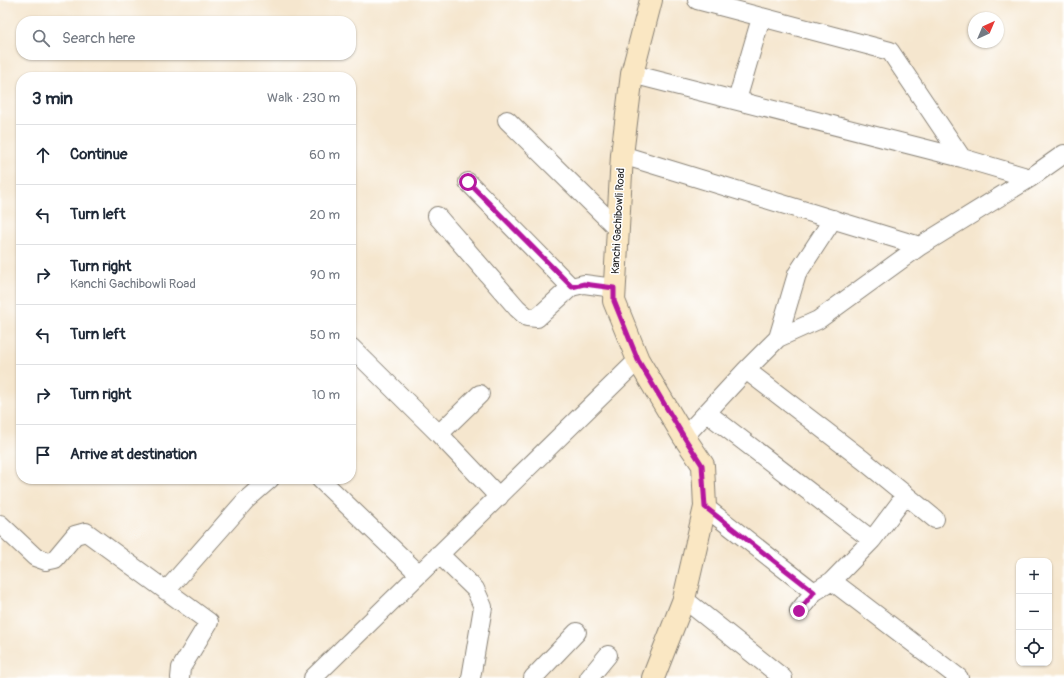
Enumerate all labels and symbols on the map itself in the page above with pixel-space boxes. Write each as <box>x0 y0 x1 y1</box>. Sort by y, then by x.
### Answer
north arrow <box>968 12 1004 48</box>
street label: Kanchi Gachibowli Road <box>609 168 627 274</box>
route start <box>459 173 477 191</box>
route end <box>790 602 808 620</box>

